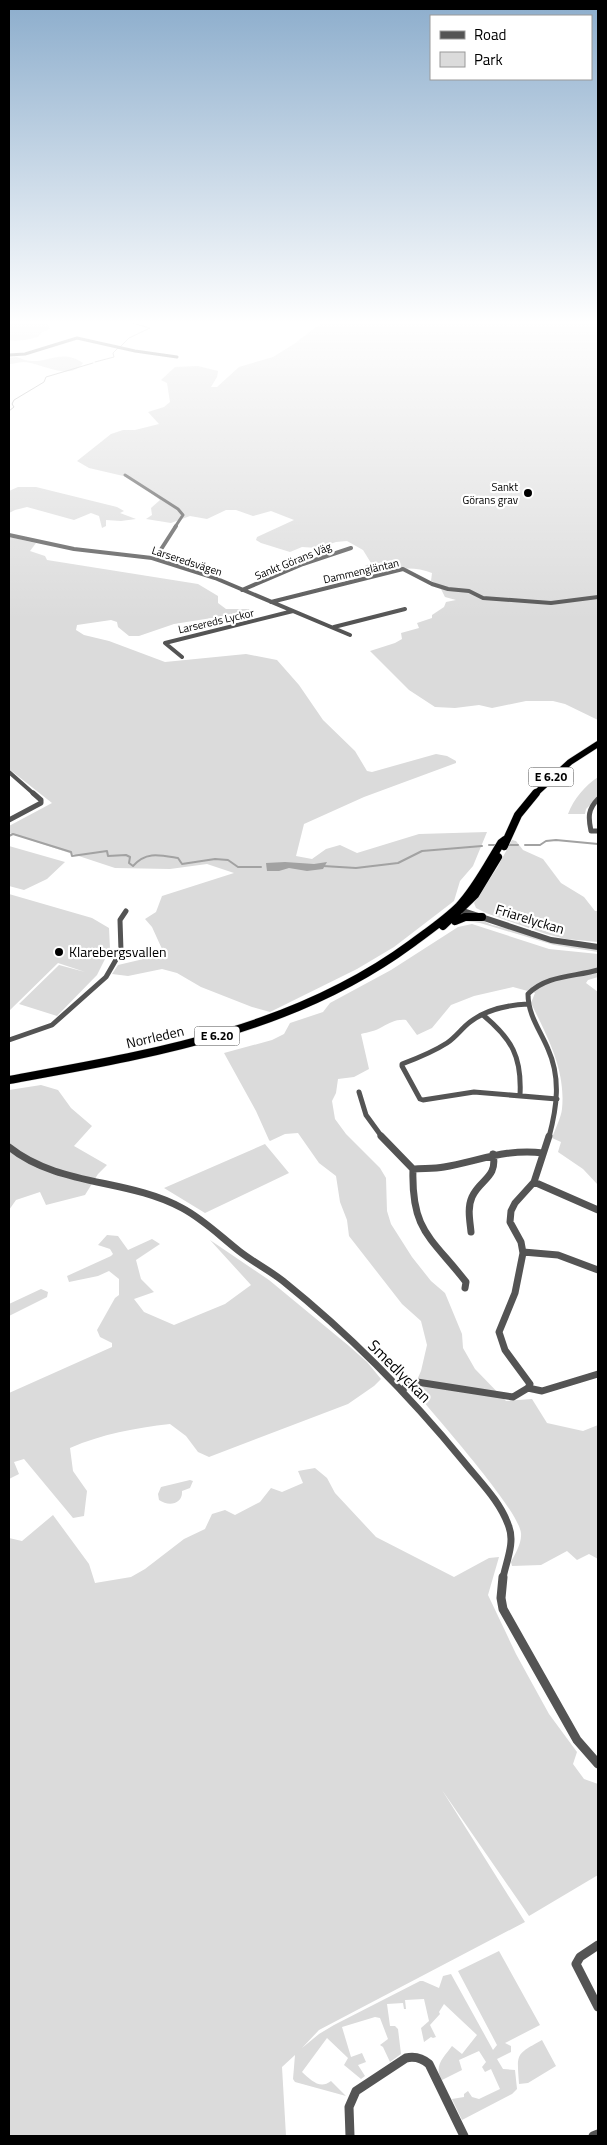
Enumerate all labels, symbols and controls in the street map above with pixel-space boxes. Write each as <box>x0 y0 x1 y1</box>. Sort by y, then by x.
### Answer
legend <box>430 15 592 80</box>
text: Road <box>474 23 506 46</box>
text: Park <box>474 48 503 71</box>
place label: Sankt Görans grav <box>462 479 519 508</box>
marker: Sankt Görans grav <box>522 487 534 499</box>
street label: Sankt Görans Väg <box>252 538 334 584</box>
street label: Larseredsvägen <box>150 542 224 580</box>
street label: Dammengläntan <box>322 554 401 587</box>
street label: Larsereds Lyckor <box>177 604 256 637</box>
road number: E 6.20 <box>528 768 574 786</box>
street label: Friarelyckan <box>493 898 567 939</box>
place label: Klarebergsvallen <box>69 941 166 962</box>
marker: Klarebergsvallen <box>53 946 65 958</box>
street label: Norrleden <box>124 1020 186 1053</box>
road number: E 6.20 <box>194 1026 240 1046</box>
street label: Smedlyckan <box>363 1334 437 1408</box>

